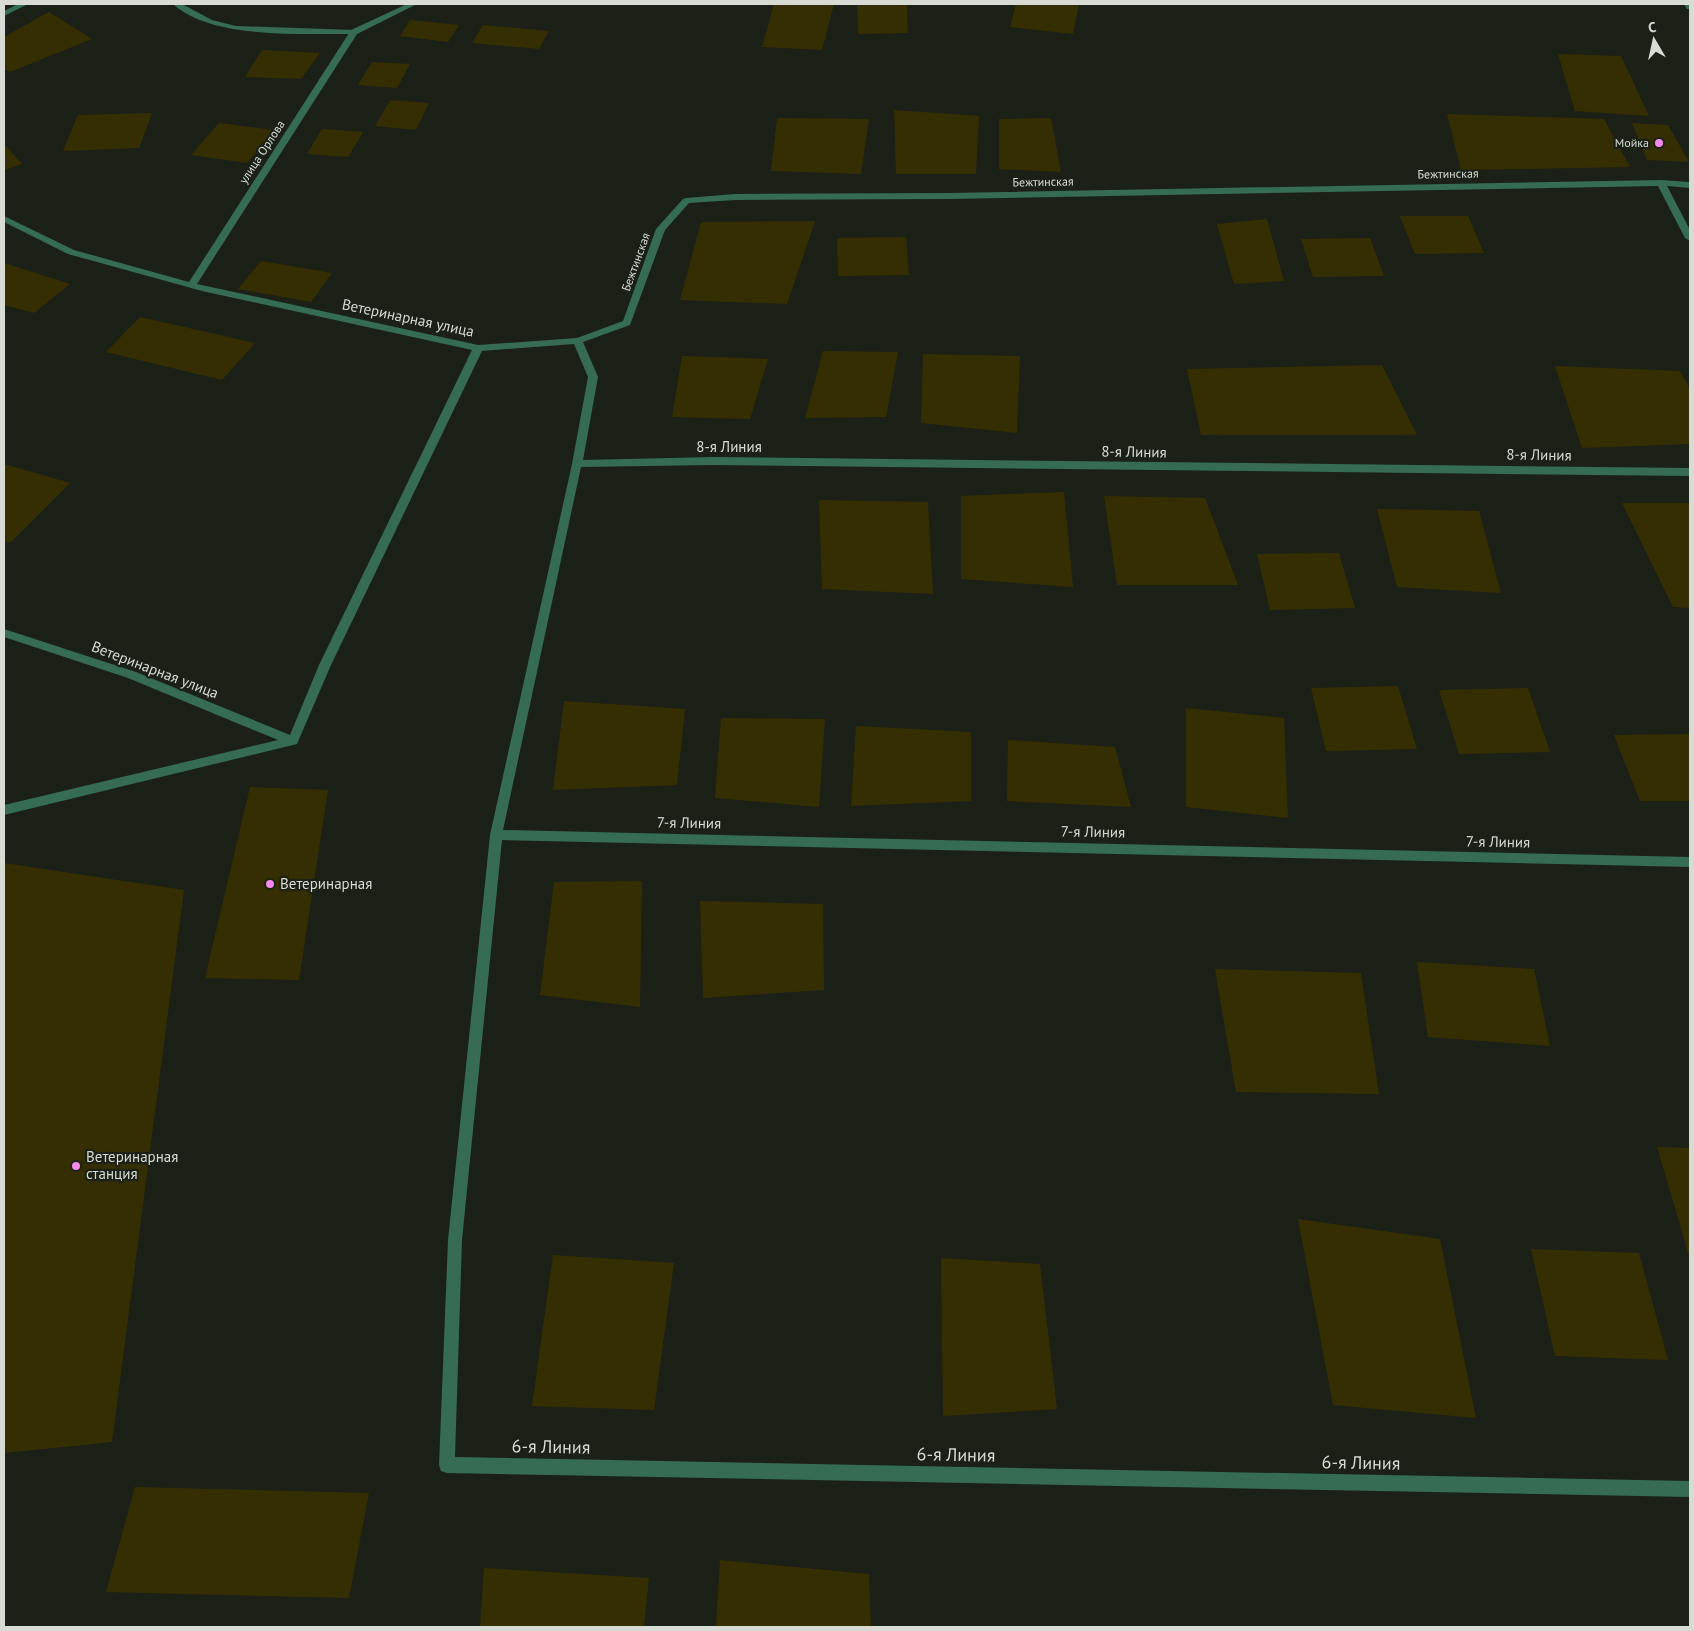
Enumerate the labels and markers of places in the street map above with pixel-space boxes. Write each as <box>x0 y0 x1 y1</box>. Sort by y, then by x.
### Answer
place label: Мойка <box>1615 135 1649 150</box>
marker: Мойка <box>1653 137 1665 149</box>
place label: Ветеринарная <box>280 874 372 893</box>
marker: Ветеринарная <box>264 878 276 890</box>
place label: Ветеринарная станция <box>86 1147 178 1183</box>
marker: Ветеринарная станция <box>70 1160 82 1172</box>

